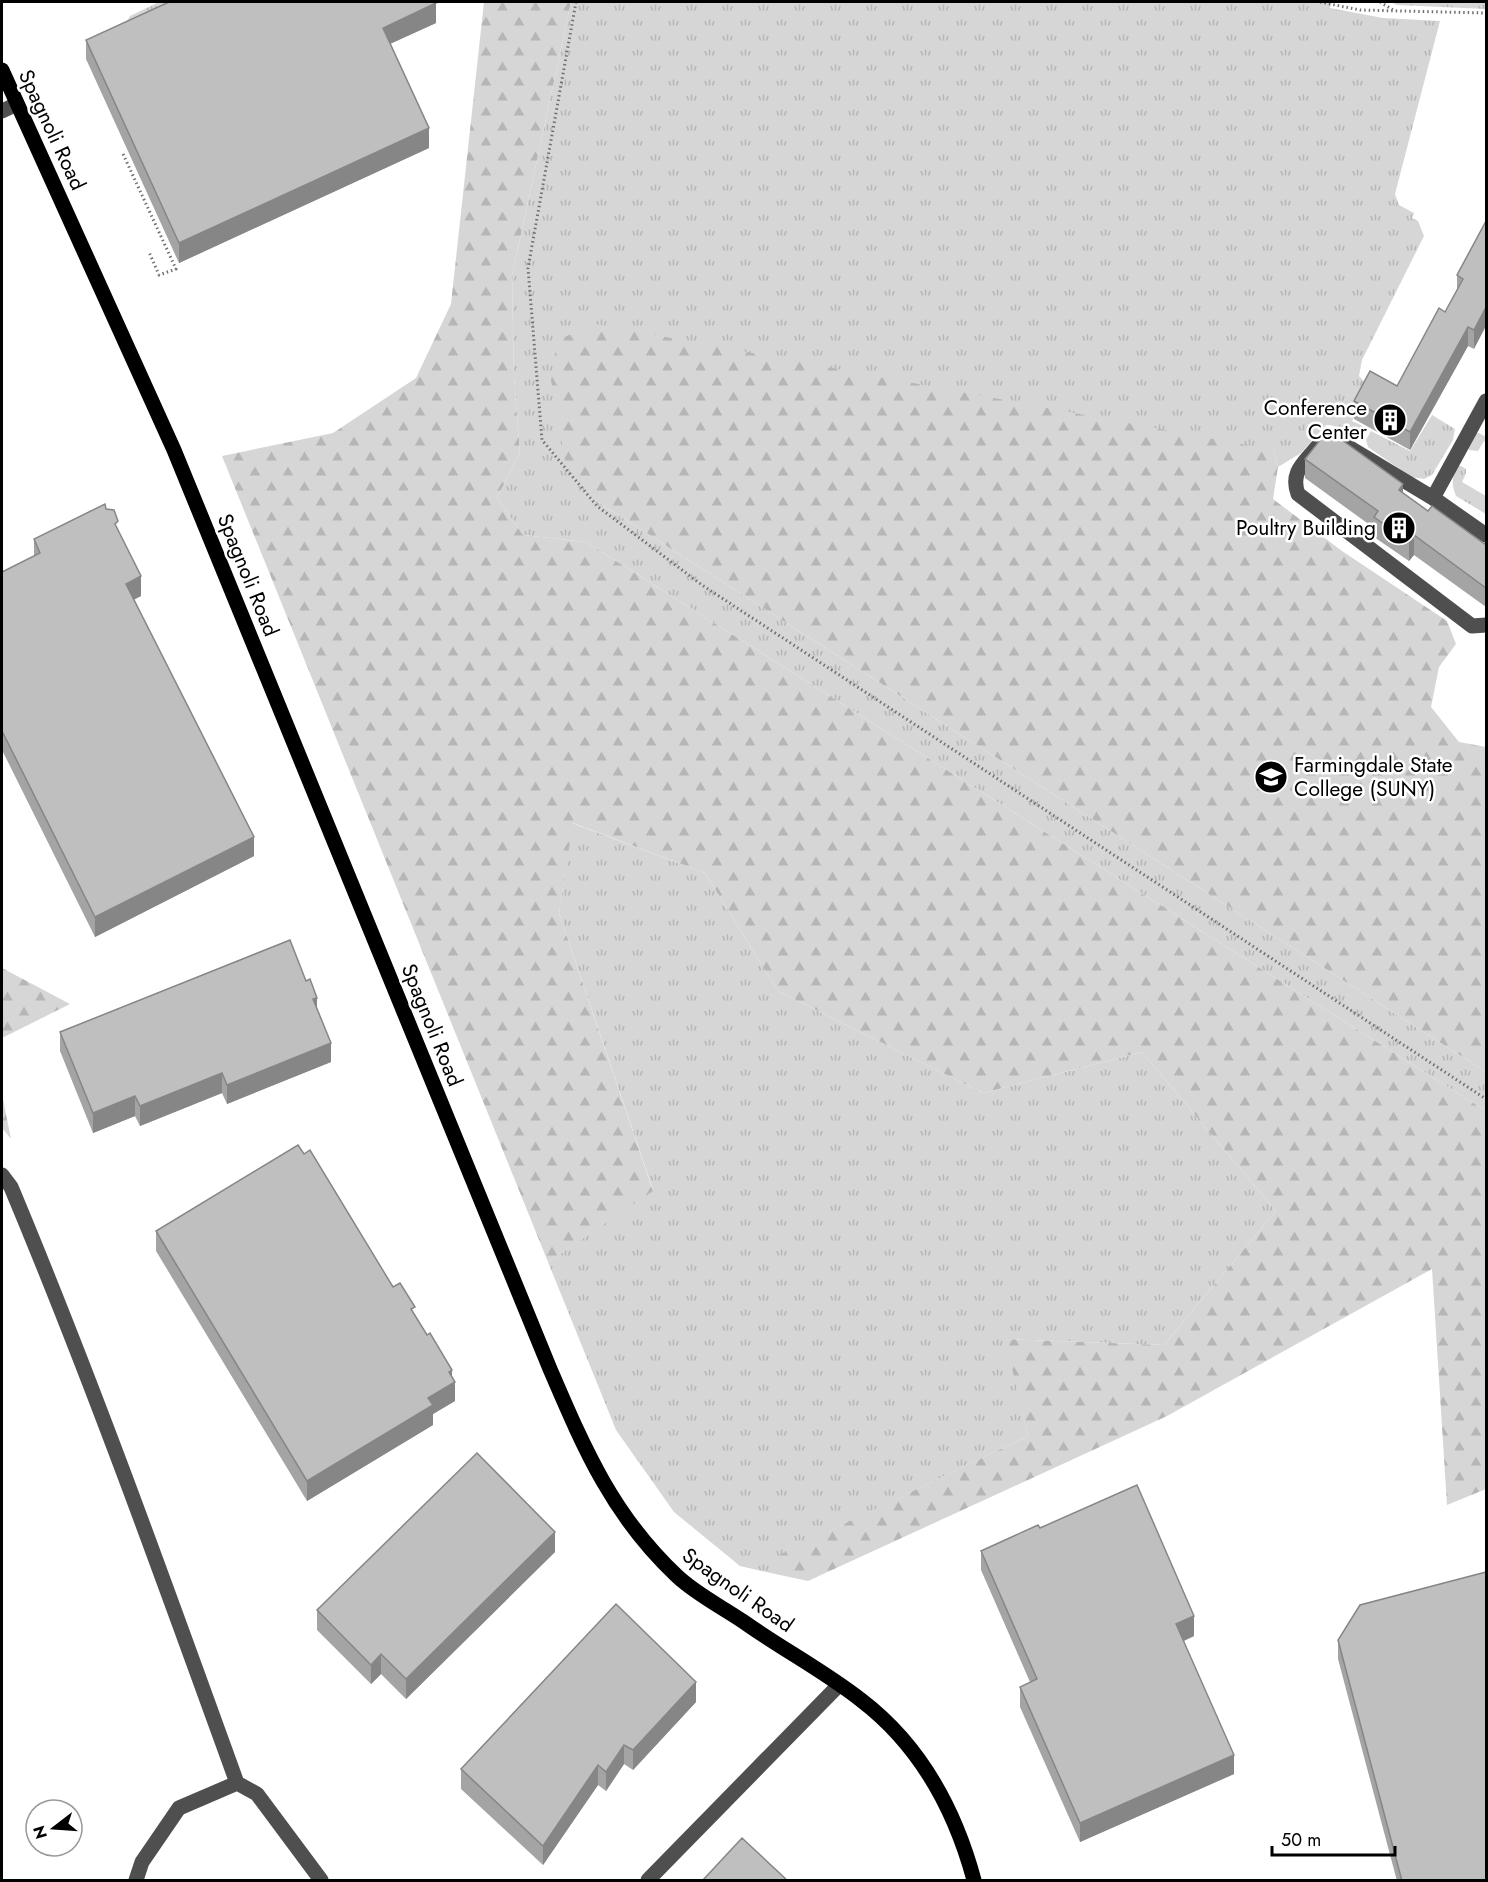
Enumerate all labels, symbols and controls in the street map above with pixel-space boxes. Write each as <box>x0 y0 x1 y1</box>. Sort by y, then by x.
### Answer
street label: Spagnoli Road <box>11 65 93 195</box>
place label: Conference Center <box>1264 393 1368 447</box>
building icon: Conference Center <box>1372 402 1408 438</box>
street label: Spagnoli Road <box>210 509 286 641</box>
building icon: Poultry Building <box>1381 510 1417 546</box>
place label: Poultry Building <box>1236 513 1376 543</box>
place label: Farmingdale State College (SUNY) <box>1294 750 1453 804</box>
school or university icon: Farmingdale State College (SUNY) <box>1253 759 1289 795</box>
street label: Spagnoli Road <box>394 959 470 1091</box>
street label: Spagnoli Road <box>676 1540 800 1640</box>
north arrow <box>24 1798 84 1858</box>
scale bar <box>1272 1819 1395 1857</box>
text: N <box>27 1823 53 1842</box>
text: 50 m <box>1281 1827 1321 1853</box>

